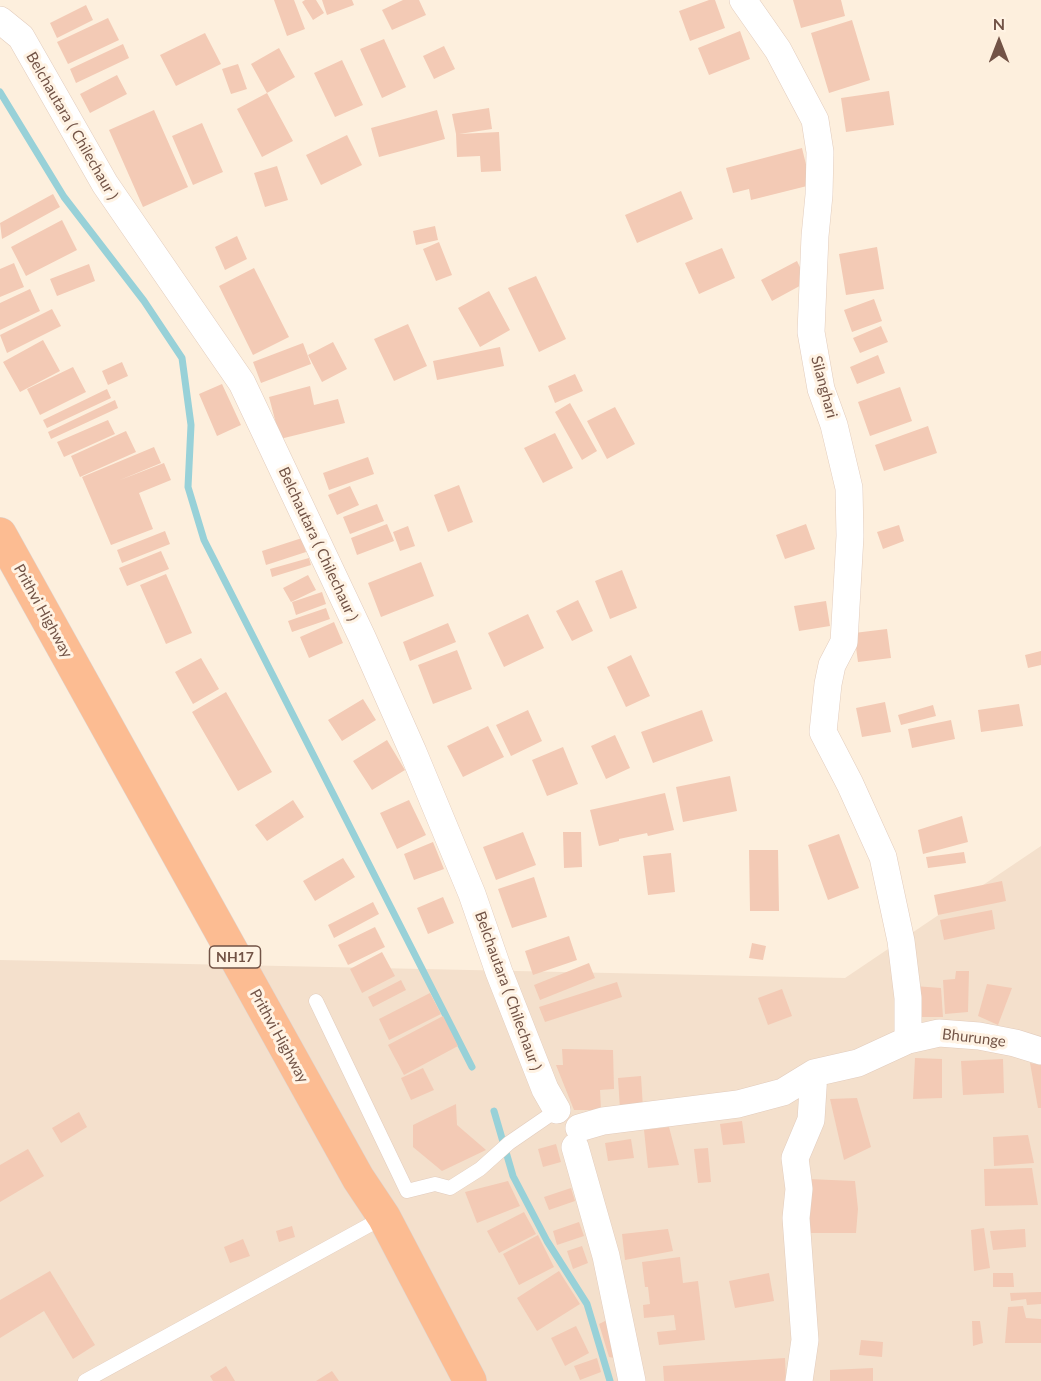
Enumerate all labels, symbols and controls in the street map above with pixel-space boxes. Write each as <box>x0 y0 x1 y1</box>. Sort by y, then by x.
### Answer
north arrow <box>969 12 1029 72</box>
text: N <box>993 14 1005 33</box>
street label: Belchautara ( Chilechaur ) <box>22 49 122 203</box>
street label: Silanghari <box>807 354 841 420</box>
street label: Belchautara ( Chilechaur ) <box>274 464 362 624</box>
street label: Prithvi Highway <box>10 561 76 661</box>
street label: Belchautara ( Chilechaur ) <box>471 909 545 1073</box>
road number: NH17 <box>210 946 260 968</box>
street label: Prithvi Highway <box>246 986 312 1086</box>
street label: Bhurunge <box>941 1025 1007 1051</box>

